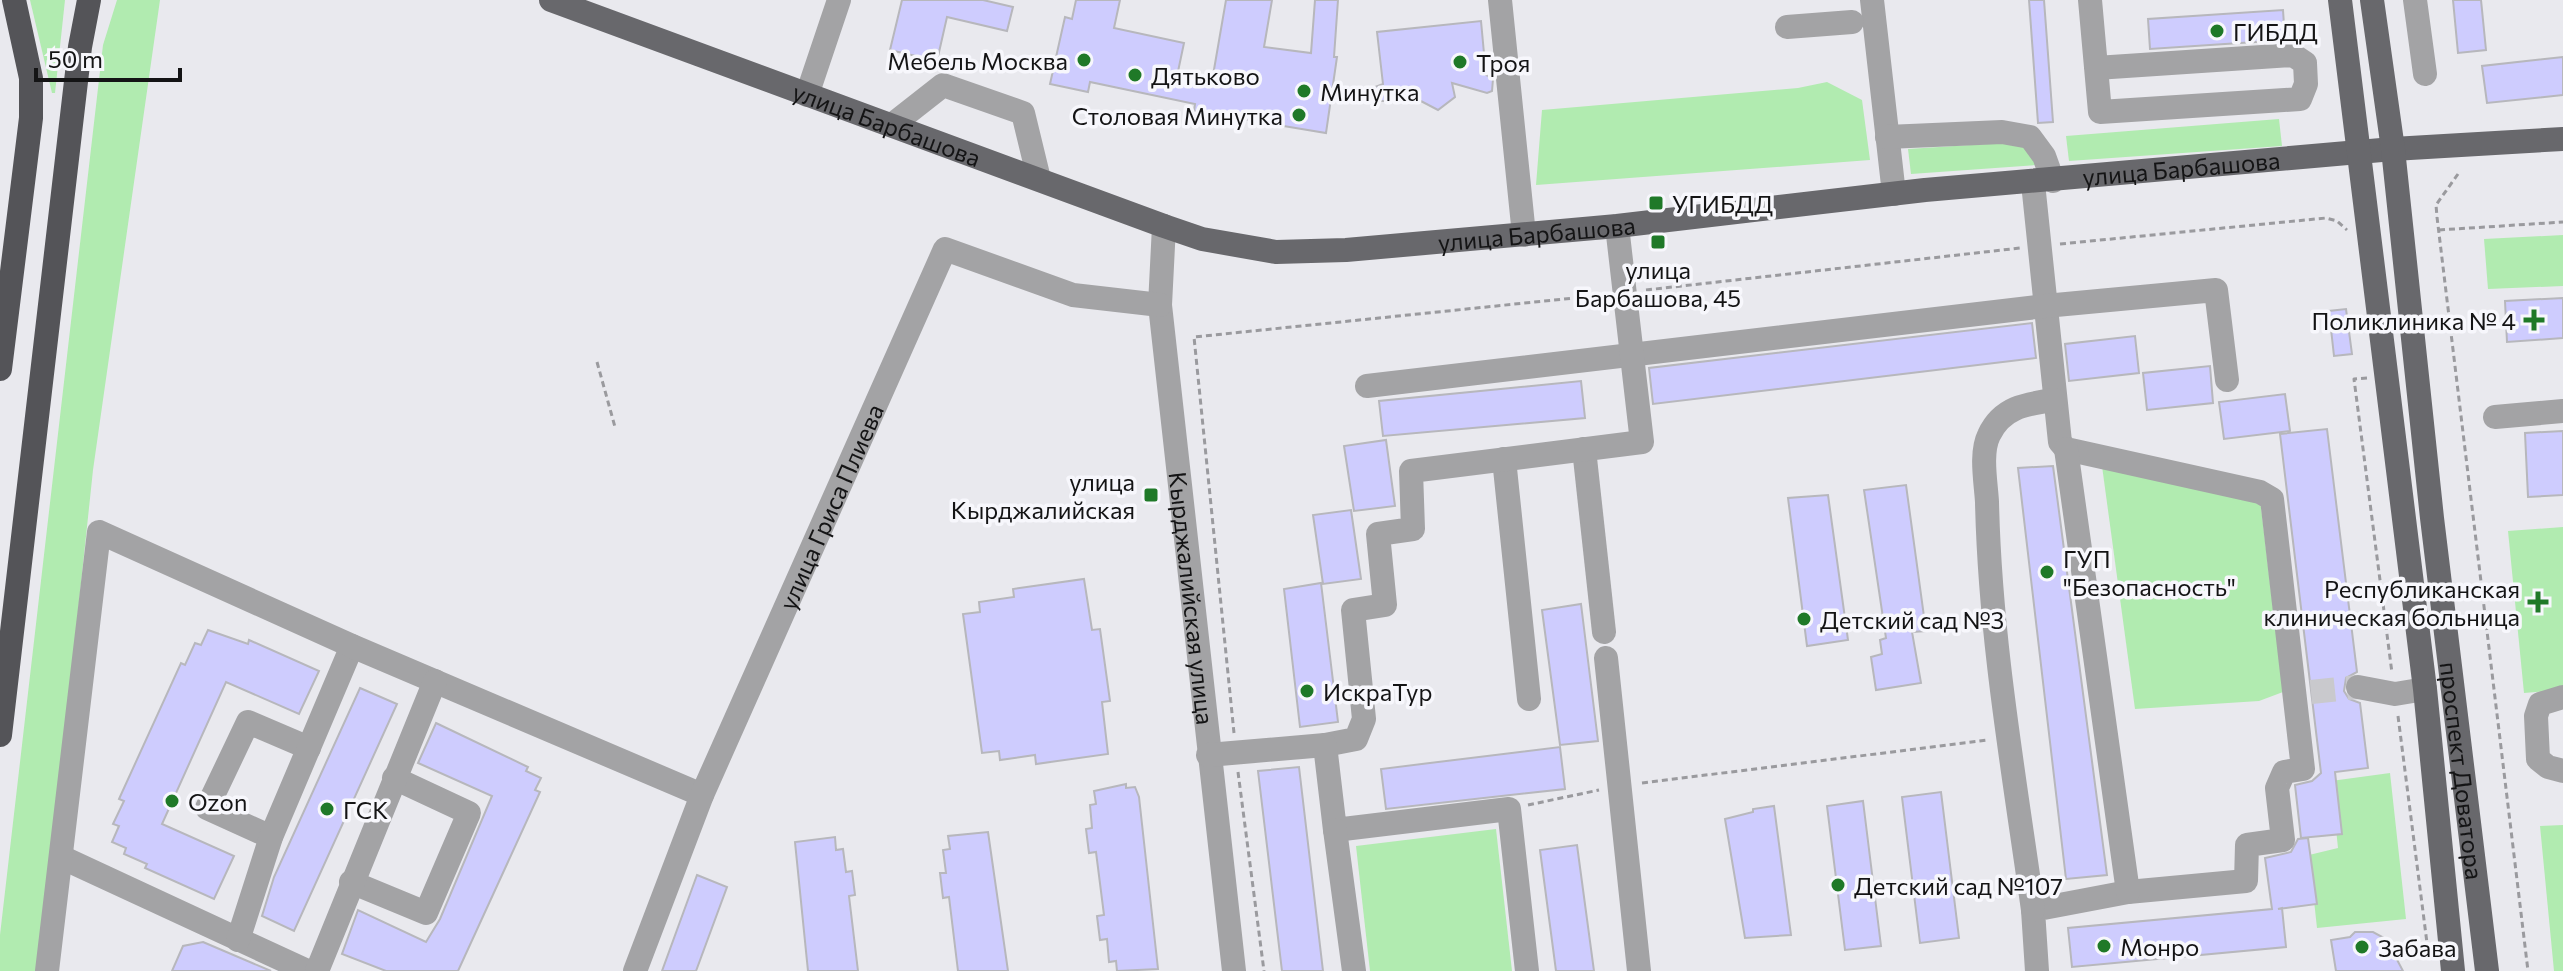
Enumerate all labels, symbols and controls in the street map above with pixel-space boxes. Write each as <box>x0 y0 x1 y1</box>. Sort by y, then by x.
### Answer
place label: ГИБДД <box>2233 17 2318 46</box>
marker: ГИБДД <box>2208 22 2226 40</box>
scale bar <box>36 32 180 82</box>
text: 50 m <box>48 44 103 73</box>
place label: Мебель Москва <box>887 46 1068 75</box>
place label: Троя <box>1476 48 1530 77</box>
marker: Мебель Москва <box>1075 51 1093 69</box>
marker: Троя <box>1451 53 1469 71</box>
place label: Дятьково <box>1151 61 1260 90</box>
marker: Дятьково <box>1126 66 1144 84</box>
street label: улица Барбашова <box>789 76 985 172</box>
place label: Минутка <box>1320 77 1419 106</box>
marker: Минутка <box>1295 82 1313 100</box>
place label: Столовая Минутка <box>1072 101 1283 130</box>
marker: Столовая Минутка <box>1290 106 1308 124</box>
street label: улица Барбашова <box>2081 144 2281 191</box>
place label: УГИБДД <box>1672 189 1773 218</box>
marker: УГИБДД <box>1647 194 1665 212</box>
street label: улица Барбашова <box>1437 209 1637 256</box>
marker: улица Барбашова, 45 <box>1649 233 1667 251</box>
place label: улица Барбашова, 45 <box>1575 255 1741 312</box>
place label: Поликлиника № 4 <box>2311 306 2516 335</box>
marker: Поликлиника № 4 <box>2523 309 2545 331</box>
street label: улица Гриса Плиева <box>772 399 889 614</box>
place label: улица Кырджалийская <box>951 467 1135 524</box>
street label: Кырджалийская улица <box>1164 470 1221 726</box>
marker: улица Кырджалийская <box>1142 486 1160 504</box>
place label: ГУП "Безопасность" <box>2063 544 2236 601</box>
marker: ГУП "Безопасность" <box>2038 563 2056 581</box>
place label: Республиканская клиническая больница <box>2264 574 2520 631</box>
marker: Республиканская клиническая больница <box>2527 591 2549 613</box>
place label: Детский сад №3 <box>1820 605 2004 634</box>
marker: Детский сад №3 <box>1795 610 1813 628</box>
street label: проспект Доватора <box>2435 660 2490 881</box>
place label: ИскраТур <box>1323 677 1433 706</box>
marker: ИскраТур <box>1298 682 1316 700</box>
place label: Ozon <box>188 787 248 816</box>
marker: Ozon <box>163 792 181 810</box>
place label: ГСК <box>343 795 388 824</box>
marker: ГСК <box>318 800 336 818</box>
place label: Детский сад №107 <box>1854 871 2063 900</box>
marker: Детский сад №107 <box>1829 876 1847 894</box>
place label: Монро <box>2120 932 2199 961</box>
place label: Забава <box>2378 933 2456 962</box>
marker: Монро <box>2095 937 2113 955</box>
marker: Забава <box>2353 938 2371 956</box>

